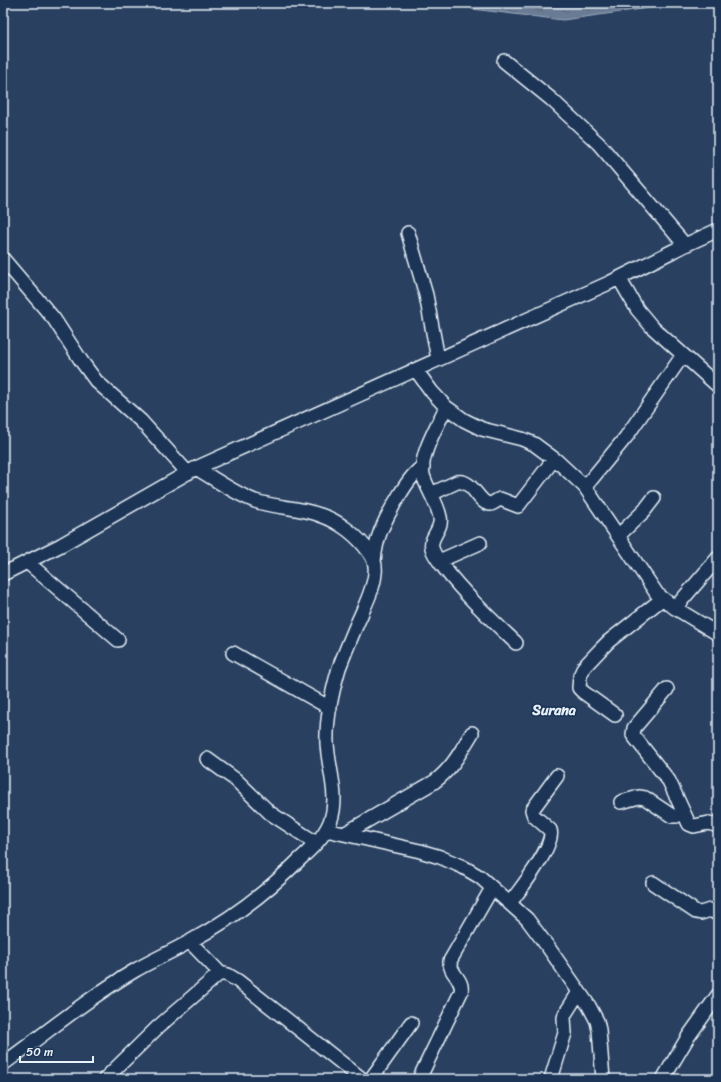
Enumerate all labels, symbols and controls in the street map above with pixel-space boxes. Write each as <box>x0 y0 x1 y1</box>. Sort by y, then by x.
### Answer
district label: Surana <box>531 698 577 723</box>
scale bar <box>20 1038 93 1064</box>
text: 50 m <box>26 1041 53 1063</box>

